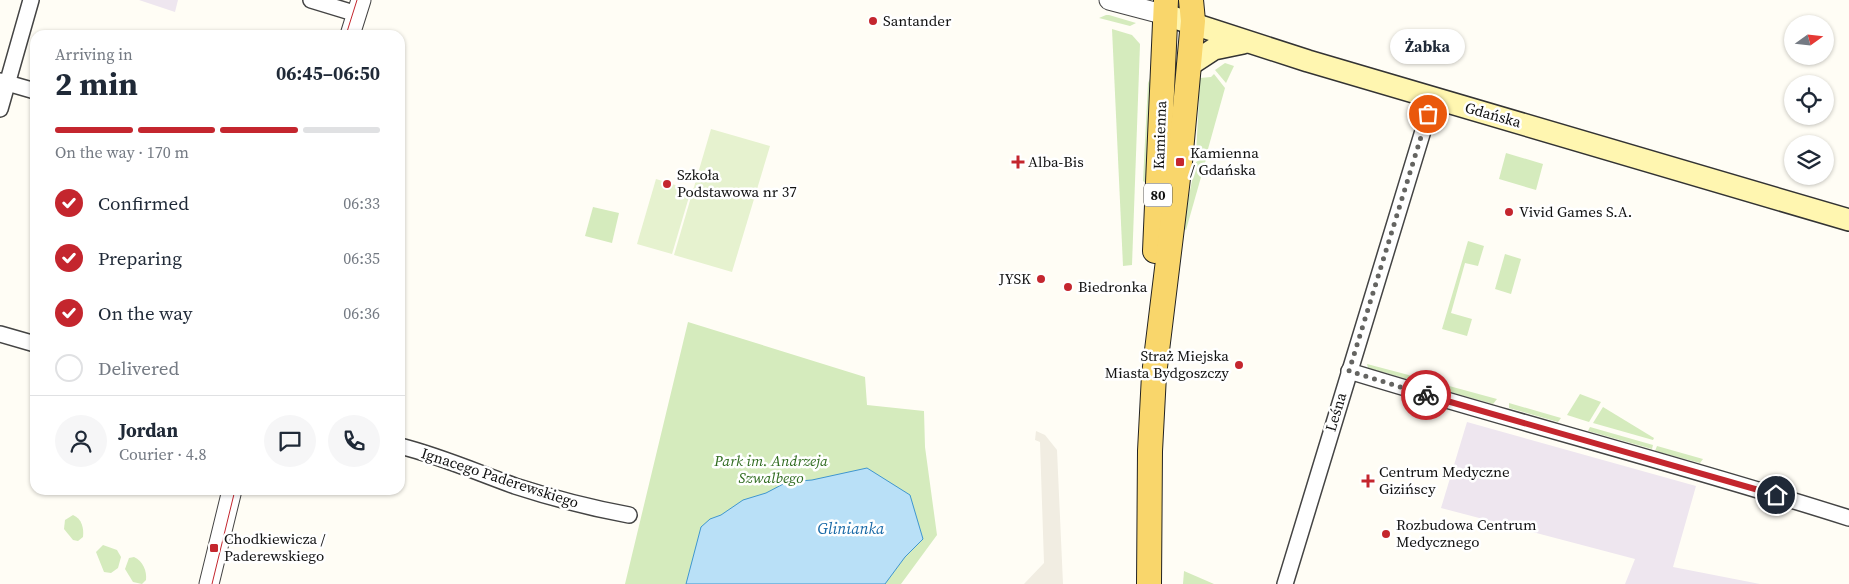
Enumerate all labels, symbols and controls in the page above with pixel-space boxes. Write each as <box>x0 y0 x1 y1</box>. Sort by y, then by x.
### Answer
place label: Santander <box>883 10 952 31</box>
marker: Santander <box>867 15 879 27</box>
north arrow <box>1784 15 1834 65</box>
map controls <box>1784 15 1834 185</box>
callout: Żabka <box>1390 29 1466 64</box>
text: Żabka <box>1405 35 1450 57</box>
text: Arriving in <box>55 43 133 65</box>
text: 06:45–06:50 <box>276 60 380 86</box>
text: 2 min <box>55 62 138 106</box>
button: locate <box>1784 75 1834 125</box>
pin <box>1407 93 1449 135</box>
street label: Gdańska <box>1463 97 1524 133</box>
street label: Kamienna <box>1148 100 1171 170</box>
icon: bag <box>1414 100 1442 128</box>
button: layers <box>1784 135 1834 185</box>
text: On the way · 170 m <box>55 141 189 163</box>
place label: Kamienna / Gdańska <box>1190 142 1259 180</box>
place label: Alba-Bis <box>1028 151 1084 172</box>
marker: Alba-Bis <box>1012 156 1024 168</box>
marker: Kamienna / Gdańska <box>1174 156 1186 168</box>
place label: Szkoła Podstawowa nr 37 <box>677 164 797 202</box>
marker: Szkoła Podstawowa nr 37 <box>661 178 673 190</box>
road number: 80 <box>1144 184 1172 206</box>
icon: check <box>55 189 83 217</box>
text: Confirmed <box>98 190 189 216</box>
text: 06:33 <box>343 192 380 214</box>
place label: Vivid Games S.A. <box>1519 201 1632 222</box>
marker: Vivid Games S.A. <box>1503 206 1515 218</box>
icon: check <box>55 244 83 272</box>
text: Preparing <box>98 245 182 271</box>
text: 06:35 <box>343 247 380 269</box>
place label: JYSK <box>998 268 1031 289</box>
marker: JYSK <box>1035 273 1047 285</box>
place label: Biedronka <box>1078 276 1148 297</box>
marker: Biedronka <box>1062 281 1074 293</box>
icon: check <box>55 299 83 327</box>
text: On the way <box>98 300 193 326</box>
text: 06:36 <box>343 302 380 324</box>
place label: Straż Miejska Miasta Bydgoszczy <box>1105 345 1229 383</box>
text: Delivered <box>98 355 179 381</box>
marker: Straż Miejska Miasta Bydgoszczy <box>1233 359 1245 371</box>
courier <box>1401 370 1451 420</box>
icon: bike <box>1412 381 1440 409</box>
street label: Leśna <box>1320 389 1351 434</box>
button: person <box>55 415 107 467</box>
button: chat <box>264 415 316 467</box>
button: phone <box>328 415 380 467</box>
text: Jordan <box>119 417 178 443</box>
street label: Ignacego Paderewskiego <box>419 442 582 513</box>
text: Courier · 4.8 <box>119 443 207 465</box>
park label: Park im. Andrzeja Szwalbego <box>713 450 828 488</box>
place label: Centrum Medyczne Gizińscy <box>1379 461 1510 499</box>
marker: Centrum Medyczne Gizińscy <box>1361 474 1375 488</box>
pin <box>1755 474 1797 516</box>
icon: home <box>1762 481 1790 509</box>
place label: Rozbudowa Centrum Medycznego <box>1396 514 1537 552</box>
water label: Glinianka <box>818 517 885 539</box>
place label: Chodkiewicza / Paderewskiego <box>224 528 326 566</box>
marker: Rozbudowa Centrum Medycznego <box>1380 528 1392 540</box>
marker: Chodkiewicza / Paderewskiego <box>208 542 220 554</box>

